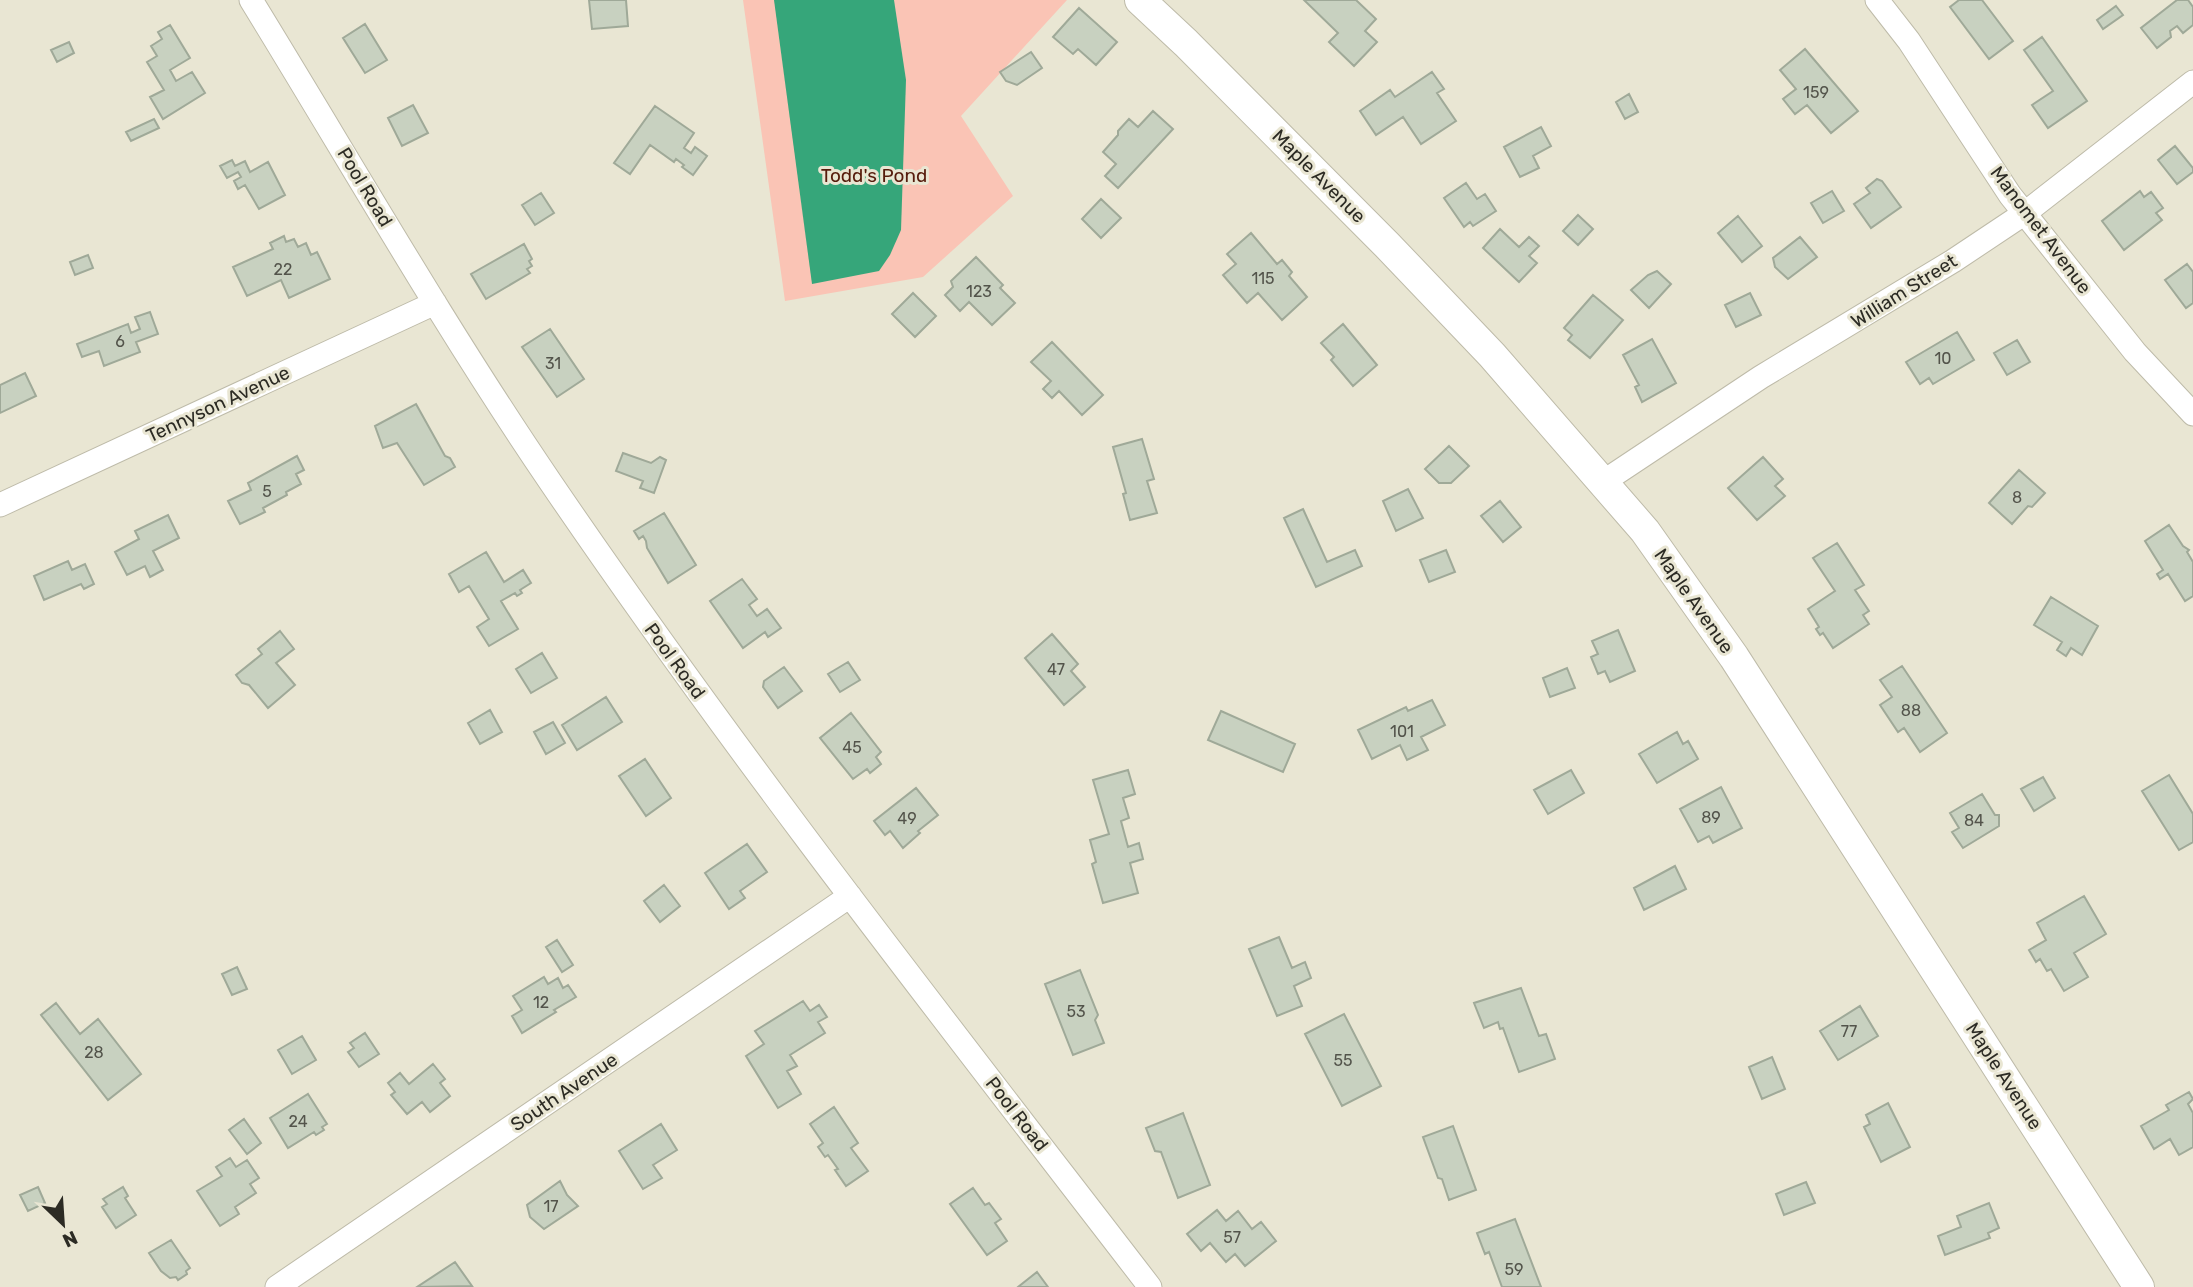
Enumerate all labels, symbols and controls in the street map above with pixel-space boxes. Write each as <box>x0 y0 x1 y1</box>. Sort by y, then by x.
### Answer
house number: 159 <box>1803 83 1829 102</box>
street label: Maple Avenue <box>1267 124 1371 228</box>
street label: Pool Road <box>332 143 398 231</box>
street label: Manomet Avenue <box>1986 162 2096 298</box>
park label: Todd's Pond <box>821 164 927 187</box>
street label: William Street <box>1847 249 1962 333</box>
house number: 22 <box>274 260 292 279</box>
house number: 115 <box>1251 269 1275 288</box>
house number: 123 <box>966 282 992 301</box>
house number: 6 <box>115 332 125 351</box>
house number: 10 <box>1934 349 1952 368</box>
house number: 31 <box>545 354 561 373</box>
street label: Tennyson Avenue <box>143 361 293 447</box>
house number: 5 <box>262 482 272 501</box>
house number: 8 <box>2012 488 2022 507</box>
street label: Maple Avenue <box>1649 544 1739 658</box>
street label: Pool Road <box>640 619 710 703</box>
house number: 47 <box>1047 660 1065 679</box>
house number: 88 <box>1901 701 1921 720</box>
house number: 101 <box>1390 722 1414 741</box>
house number: 45 <box>842 738 862 757</box>
house number: 89 <box>1701 808 1721 827</box>
house number: 49 <box>897 809 917 828</box>
house number: 84 <box>1964 811 1984 830</box>
house number: 12 <box>533 993 549 1012</box>
house number: 53 <box>1066 1002 1086 1021</box>
street label: Maple Avenue <box>1961 1018 2047 1134</box>
house number: 77 <box>1841 1022 1857 1041</box>
house number: 28 <box>84 1043 104 1062</box>
street label: South Avenue <box>506 1048 622 1136</box>
house number: 55 <box>1333 1051 1353 1070</box>
street label: Pool Road <box>981 1072 1053 1156</box>
house number: 24 <box>288 1112 308 1131</box>
north arrow <box>28 1189 98 1259</box>
house number: 17 <box>543 1197 559 1216</box>
text: N <box>59 1226 81 1252</box>
house number: 57 <box>1223 1228 1241 1247</box>
house number: 59 <box>1505 1260 1524 1279</box>

